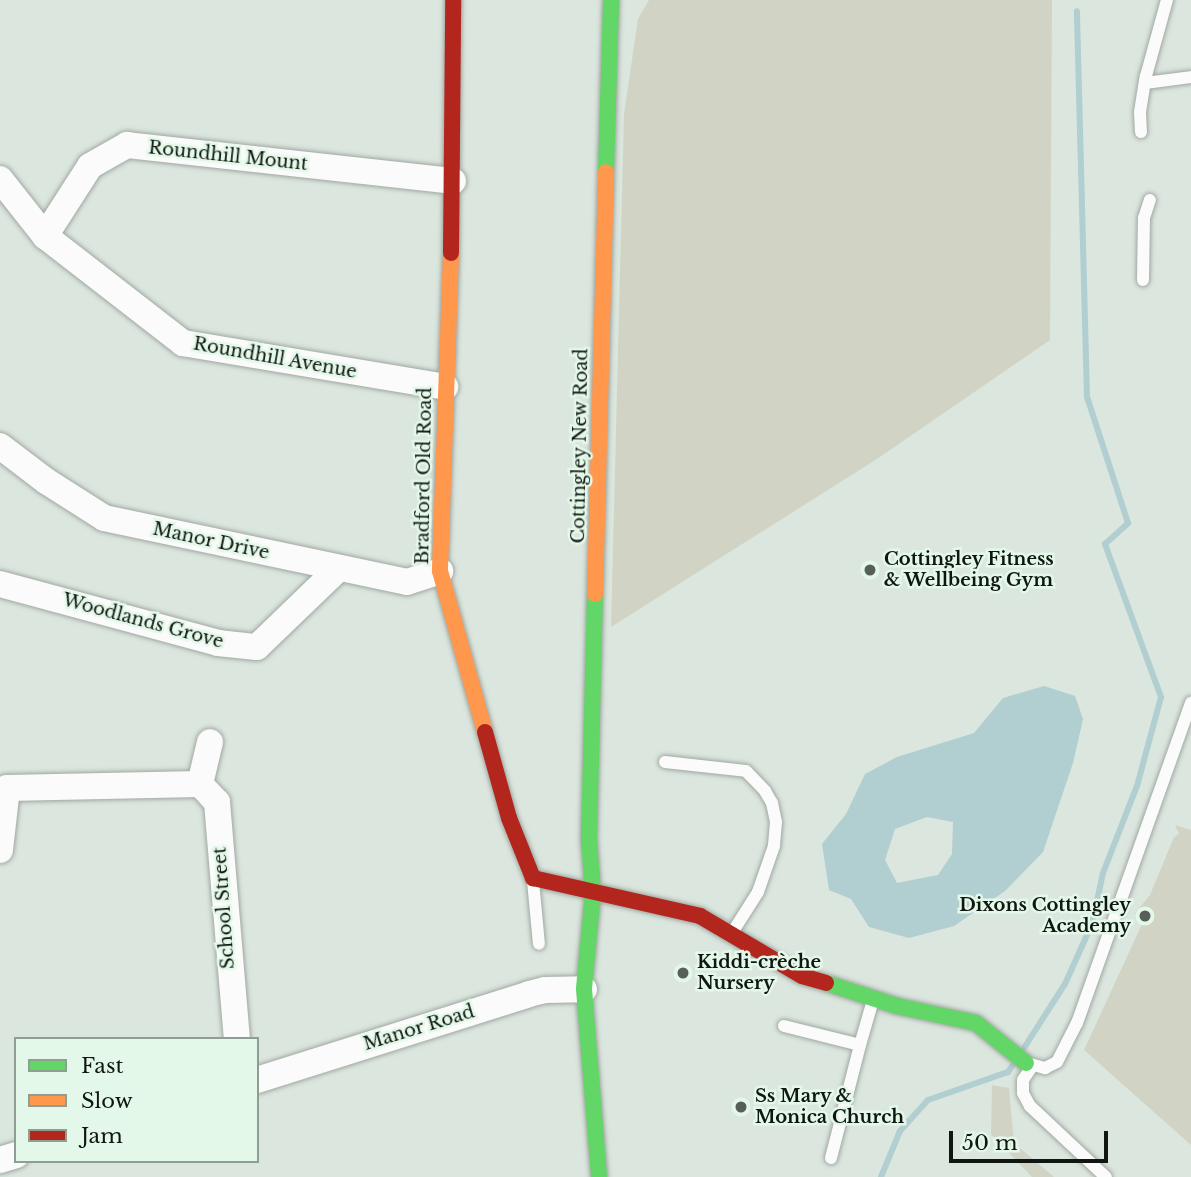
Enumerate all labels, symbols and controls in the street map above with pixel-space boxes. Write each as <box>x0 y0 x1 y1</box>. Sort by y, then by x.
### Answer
street label: Roundhill Mount <box>147 137 309 175</box>
street label: Roundhill Avenue <box>191 333 359 383</box>
street label: Cottingley New Road <box>567 348 593 544</box>
street label: Bradford Old Road <box>412 387 436 565</box>
street label: Manor Drive <box>151 518 271 564</box>
place label: Cottingley Fitness & Wellbeing Gym <box>884 549 1054 592</box>
marker: Cottingley Fitness & Wellbeing Gym <box>862 562 878 578</box>
street label: Woodlands Grove <box>60 589 226 653</box>
street label: School Street <box>209 846 239 970</box>
place label: Dixons Cottingley Academy <box>959 895 1131 937</box>
marker: Dixons Cottingley Academy <box>1137 908 1153 924</box>
place label: Kiddi-crèche Nursery <box>697 952 821 995</box>
marker: Kiddi-crèche Nursery <box>675 965 691 981</box>
street label: Manor Road <box>361 1001 477 1055</box>
legend <box>14 1037 259 1163</box>
text: Fast <box>81 1053 123 1079</box>
place label: Ss Mary & Monica Church <box>755 1086 904 1128</box>
text: Slow <box>81 1088 133 1114</box>
marker: Ss Mary & Monica Church <box>733 1099 749 1115</box>
scale bar <box>953 1118 1112 1162</box>
text: Jam <box>81 1123 123 1149</box>
text: 50 m <box>962 1130 1017 1156</box>

